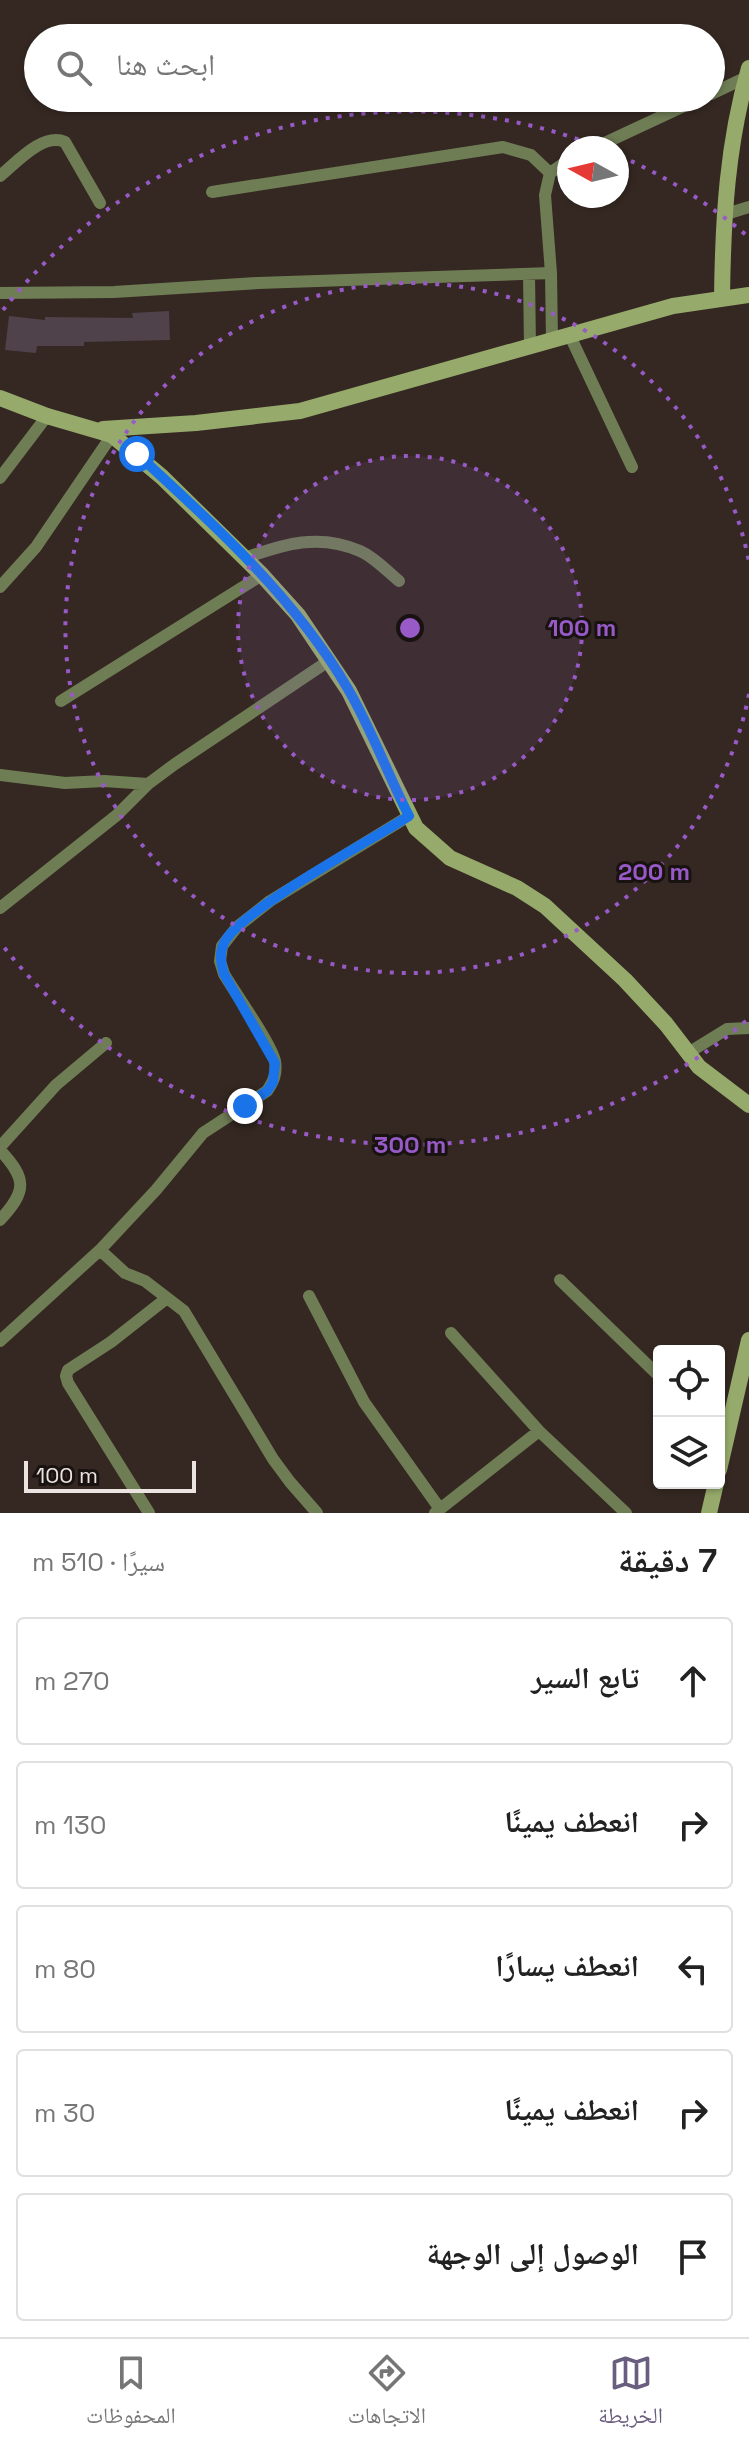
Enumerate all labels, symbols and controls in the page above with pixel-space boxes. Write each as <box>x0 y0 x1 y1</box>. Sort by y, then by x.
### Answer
search box <box>24 24 725 112</box>
text: ابحث هنا <box>116 45 215 84</box>
icon: search <box>52 46 96 90</box>
north arrow <box>557 136 629 208</box>
route start <box>119 436 155 472</box>
text: 100 m <box>548 612 616 643</box>
centre of rings <box>396 614 424 642</box>
text: 200 m <box>618 856 690 887</box>
route end <box>227 1088 263 1124</box>
text: 300 m <box>374 1129 446 1160</box>
map controls <box>653 1345 725 1489</box>
button: locate <box>653 1345 725 1417</box>
button: layers <box>653 1417 725 1489</box>
scale bar <box>24 1457 196 1493</box>
text: 100 m <box>36 1461 98 1489</box>
text: 7 دقيقة <box>618 1539 717 1582</box>
text: سيرًا · 510 m <box>32 1545 165 1579</box>
text: تابع السير <box>531 1658 639 1697</box>
icon: ahead <box>671 1659 715 1703</box>
text: 270 m <box>34 1664 110 1698</box>
text: انعطف يمينًا <box>504 1802 639 1841</box>
icon: right <box>671 1803 715 1847</box>
text: 130 m <box>34 1808 106 1842</box>
text: انعطف يسارًا <box>495 1946 639 1985</box>
icon: left <box>671 1947 715 1991</box>
text: 80 m <box>34 1952 96 1986</box>
text: انعطف يمينًا <box>504 2090 639 2129</box>
icon: right <box>671 2091 715 2135</box>
text: 30 m <box>34 2096 95 2130</box>
text: الوصول إلى الوجهة <box>426 2234 639 2273</box>
icon: arrive <box>671 2235 715 2279</box>
tab: المحفوظات <box>86 2351 176 2437</box>
tab: الاتجاهات <box>348 2351 426 2437</box>
tab: الخريطة <box>598 2351 663 2437</box>

